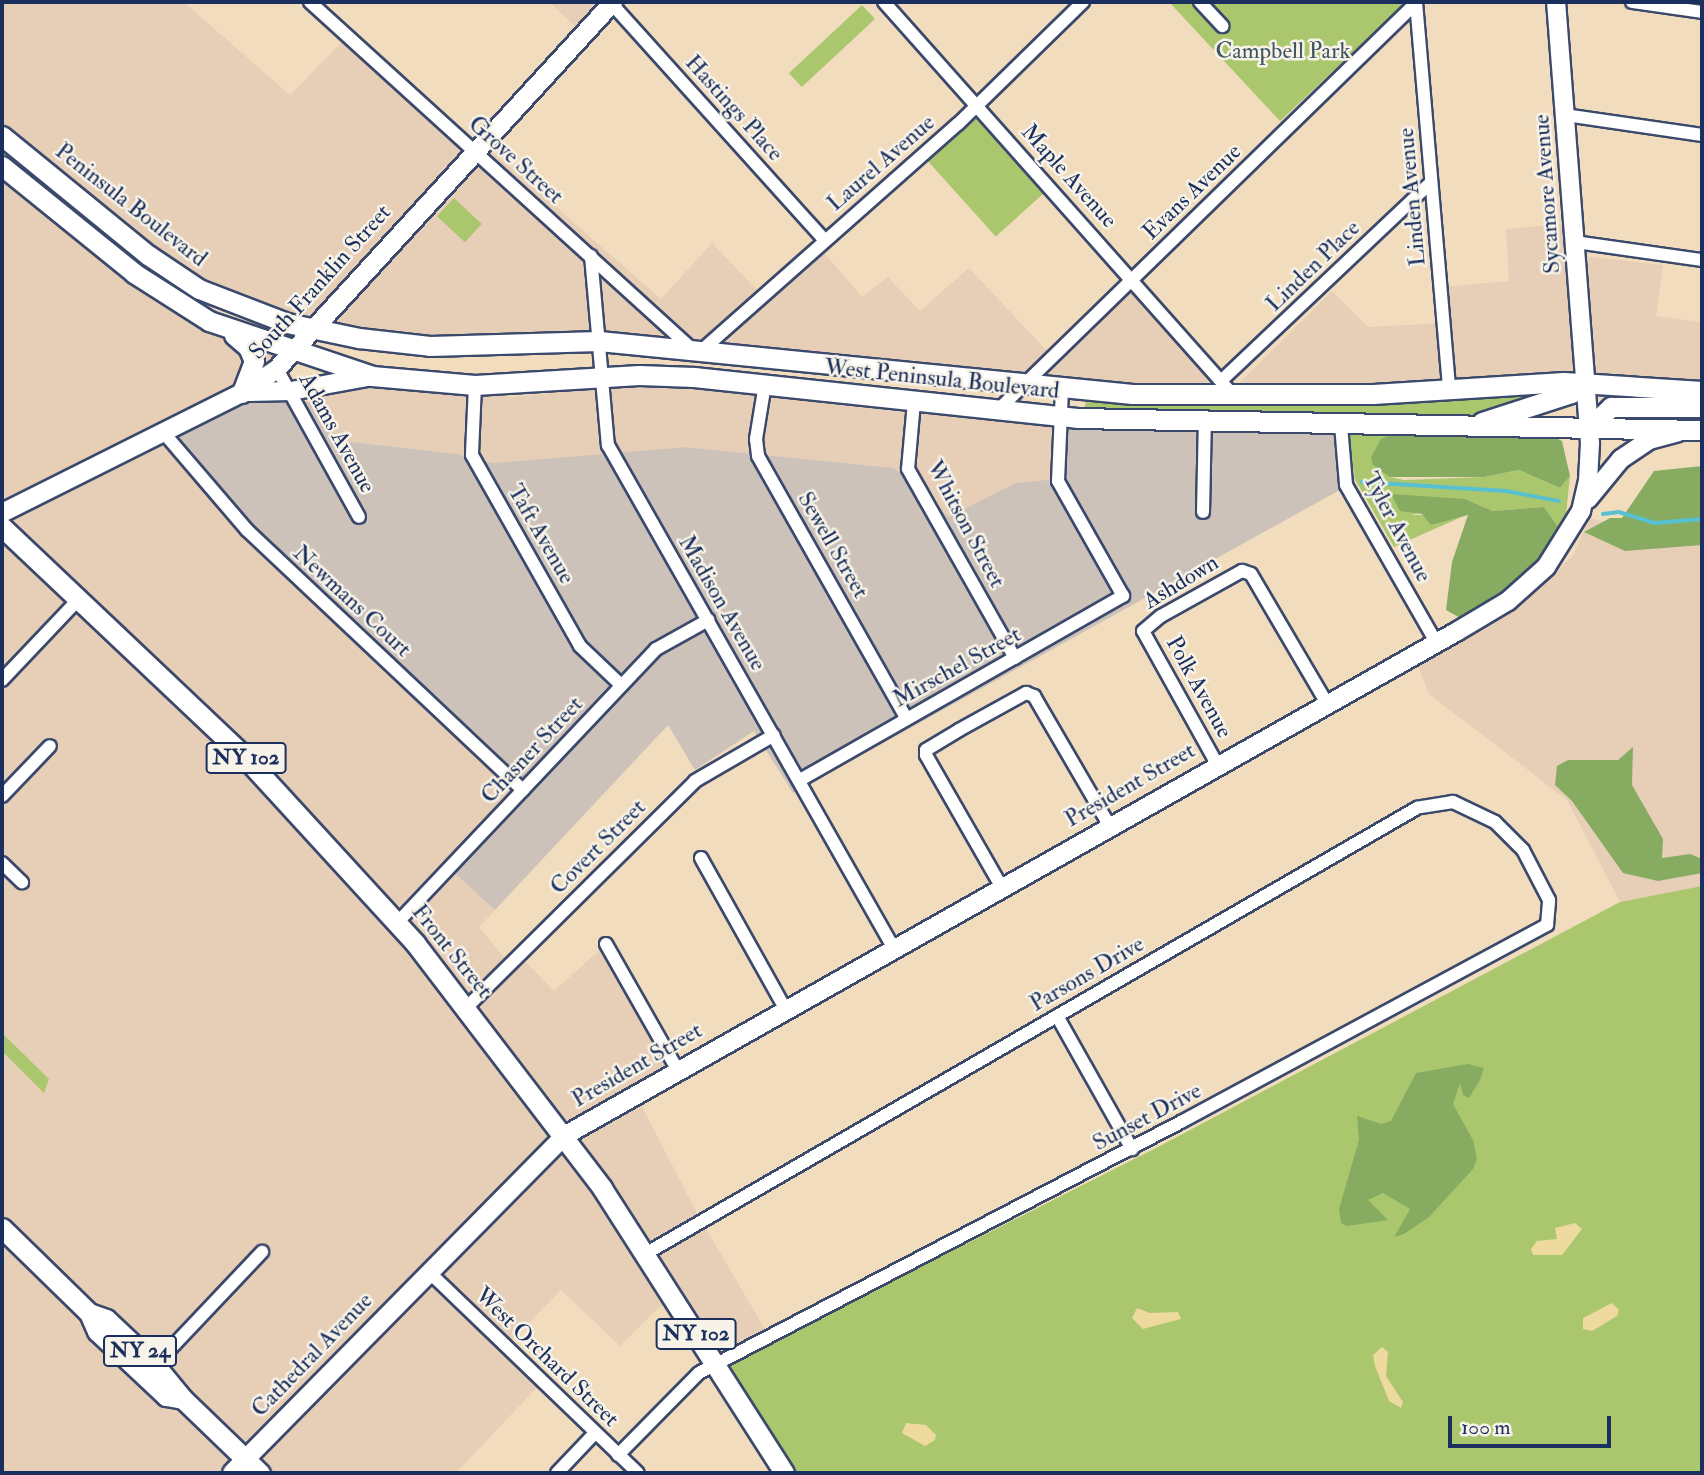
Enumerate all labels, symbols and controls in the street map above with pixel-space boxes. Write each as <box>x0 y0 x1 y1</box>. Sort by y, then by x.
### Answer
park label: Campbell Park <box>1215 37 1351 65</box>
street label: Hastings Place <box>679 49 789 167</box>
street label: Laurel Avenue <box>822 109 940 217</box>
street label: Grove Street <box>463 110 569 210</box>
street label: Sycamore Avenue <box>1528 113 1566 275</box>
street label: Maple Avenue <box>1015 119 1123 233</box>
street label: Linden Avenue <box>1392 127 1432 267</box>
street label: Peninsula Boulevard <box>50 137 212 273</box>
street label: Evans Avenue <box>1137 138 1247 246</box>
street label: South Franklin Street <box>243 199 397 365</box>
street label: Linden Place <box>1260 214 1366 318</box>
street label: West Peninsula Boulevard <box>823 353 1061 405</box>
street label: Adams Avenue <box>293 368 381 498</box>
street label: Whitson Street <box>921 456 1011 592</box>
street label: Tyler Avenue <box>1357 467 1437 587</box>
street label: Taft Avenue <box>501 479 581 589</box>
street label: Sewell Street <box>792 487 874 603</box>
street label: Madison Avenue <box>672 531 772 675</box>
street label: Newmans Court <box>287 539 417 663</box>
street label: Ashdown <box>1138 549 1224 615</box>
street label: Mirschel Street <box>888 621 1026 713</box>
street label: Polk Avenue <box>1160 631 1238 743</box>
street label: Chasner Street <box>475 691 589 809</box>
street label: President Street <box>1060 737 1200 833</box>
road number: NY 102 <box>204 740 288 776</box>
street label: Covert Street <box>545 794 651 900</box>
street label: Front Street <box>406 898 498 1004</box>
street label: Parsons Drive <box>1025 930 1149 1018</box>
street label: President Street <box>567 1017 707 1113</box>
street label: Sunset Drive <box>1088 1077 1206 1157</box>
street label: West Orchard Street <box>469 1281 625 1433</box>
street label: Cathedral Avenue <box>246 1287 378 1423</box>
road number: NY 102 <box>654 1316 738 1352</box>
road number: NY 24 <box>102 1334 178 1368</box>
scale bar <box>1452 1402 1615 1446</box>
text: 100 m <box>1461 1414 1511 1441</box>

